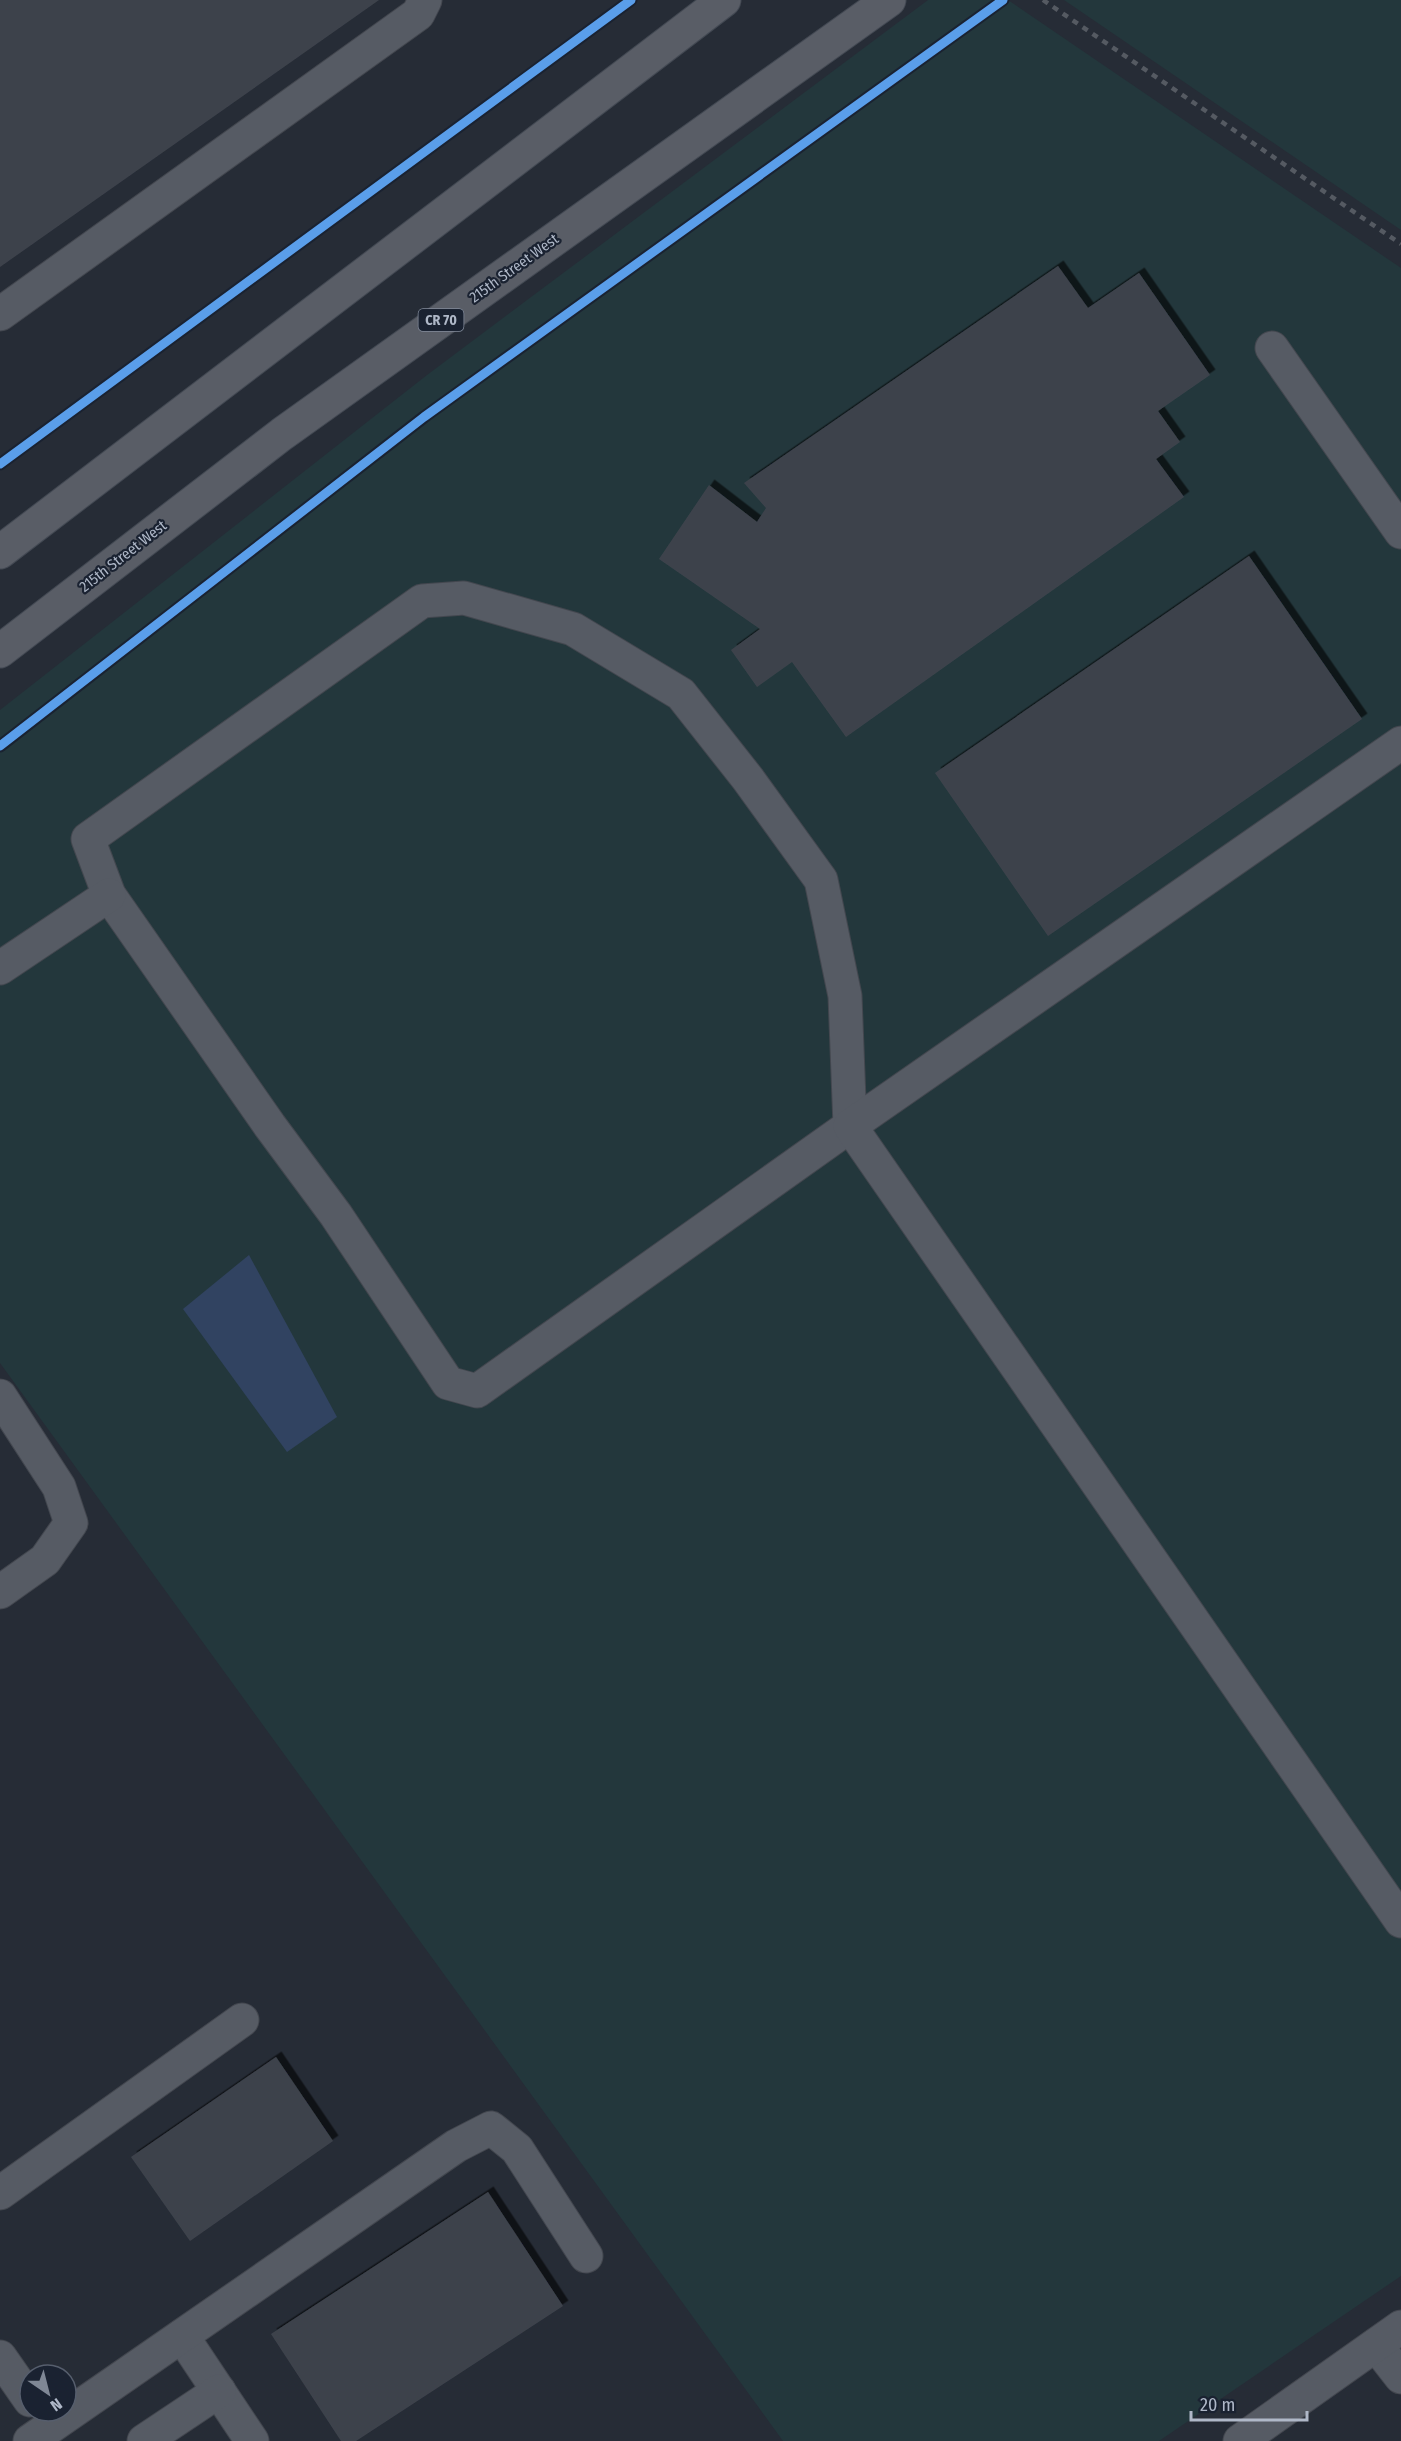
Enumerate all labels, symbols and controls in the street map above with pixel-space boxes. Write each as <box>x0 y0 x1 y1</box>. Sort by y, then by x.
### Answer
street label: 215th Street West <box>466 230 562 306</box>
road number: CR 70 <box>418 309 464 331</box>
street label: 215th Street West <box>76 516 170 596</box>
north arrow <box>18 2363 78 2423</box>
scale bar <box>1191 2384 1306 2422</box>
text: N <box>47 2394 66 2415</box>
text: 20 m <box>1200 2394 1235 2416</box>

